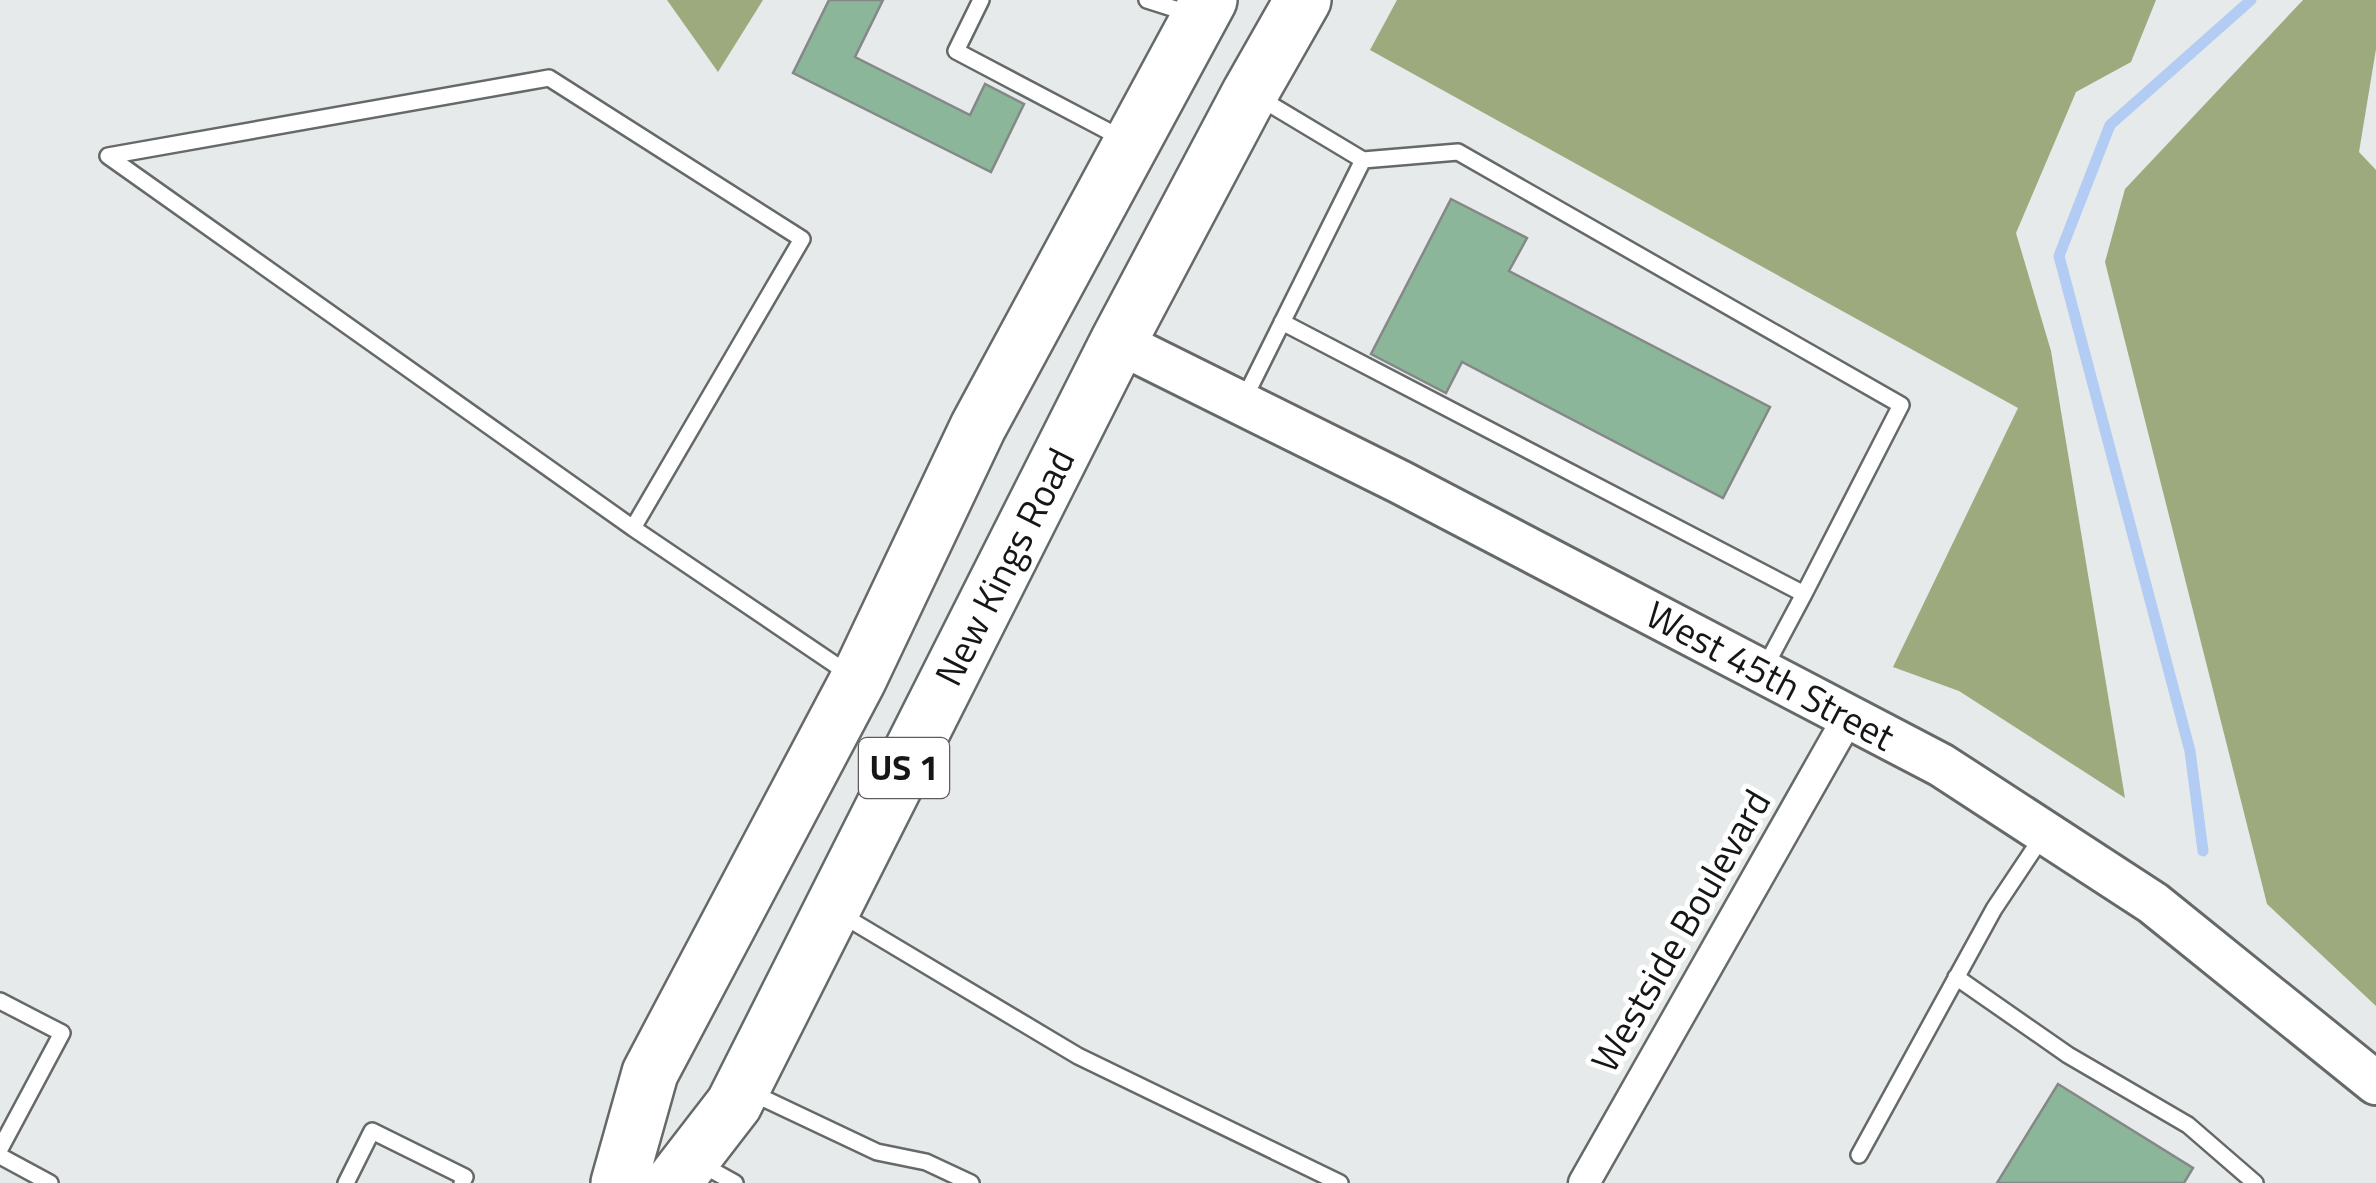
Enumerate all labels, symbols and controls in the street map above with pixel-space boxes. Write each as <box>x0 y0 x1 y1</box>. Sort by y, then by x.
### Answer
street label: New Kings Road <box>919 438 1089 696</box>
street label: West 45th Street <box>1636 585 1905 765</box>
road number: US 1 <box>859 738 949 798</box>
street label: Westside Boulevard <box>1576 778 1785 1083</box>

